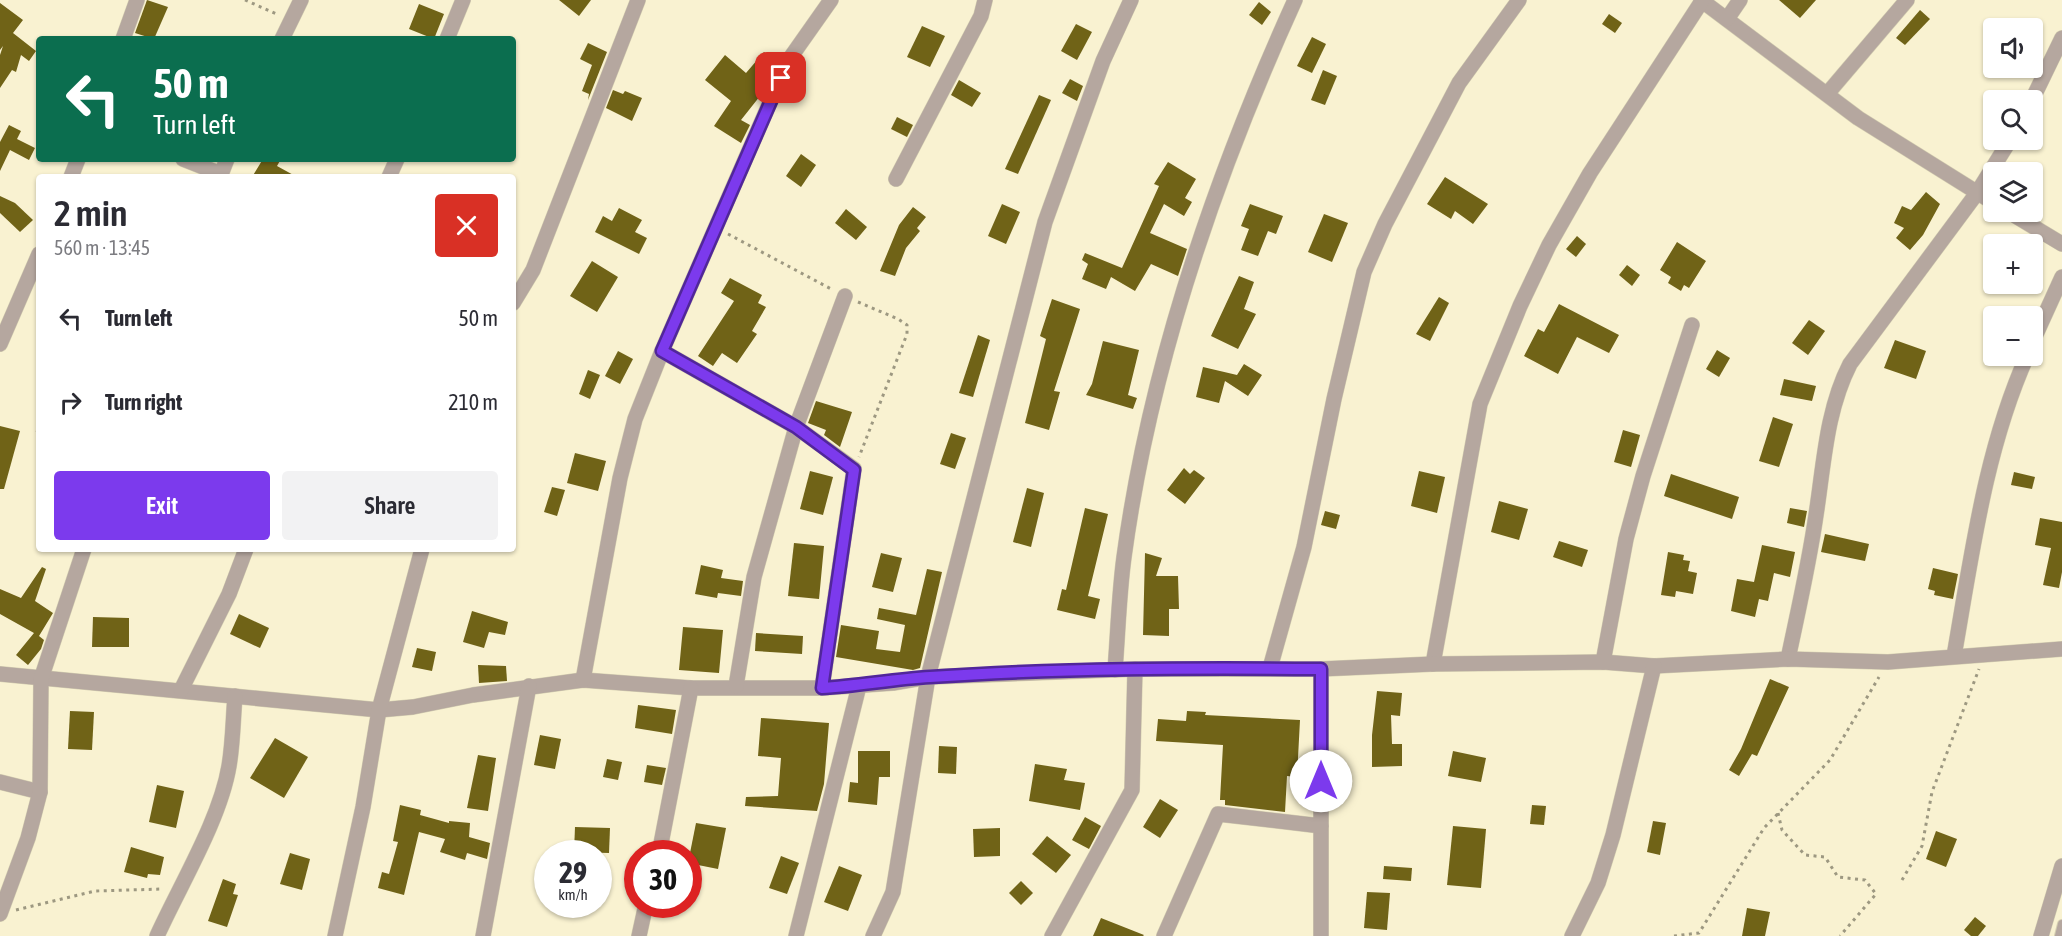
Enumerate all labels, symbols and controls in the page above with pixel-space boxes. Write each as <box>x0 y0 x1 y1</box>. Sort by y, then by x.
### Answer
map controls <box>1983 18 2043 366</box>
button: sound <box>1983 18 2043 78</box>
pin <box>755 52 806 103</box>
text: 50 m <box>153 59 228 107</box>
icon: left <box>54 60 132 138</box>
icon: arrive <box>764 61 797 94</box>
button: search <box>1983 90 2043 150</box>
text: Turn left <box>153 109 236 140</box>
button: layers <box>1983 162 2043 222</box>
text: 2 min <box>54 192 128 234</box>
button: close <box>435 194 498 257</box>
button: + <box>1983 234 2043 294</box>
text: 560 m · 13:45 <box>54 236 150 259</box>
icon: left <box>54 302 87 335</box>
text: Turn left <box>105 305 172 331</box>
text: 50 m <box>458 305 498 331</box>
button: − <box>1983 306 2043 366</box>
icon: right <box>54 386 87 419</box>
text: Turn right <box>105 389 182 415</box>
text: 210 m <box>448 389 498 415</box>
button: Exit <box>54 471 270 540</box>
button: Share <box>282 471 498 540</box>
position arrow <box>1289 749 1353 813</box>
speed limit sign: 30 <box>624 840 702 918</box>
text: 29 <box>559 855 587 889</box>
text: km/h <box>558 886 588 903</box>

